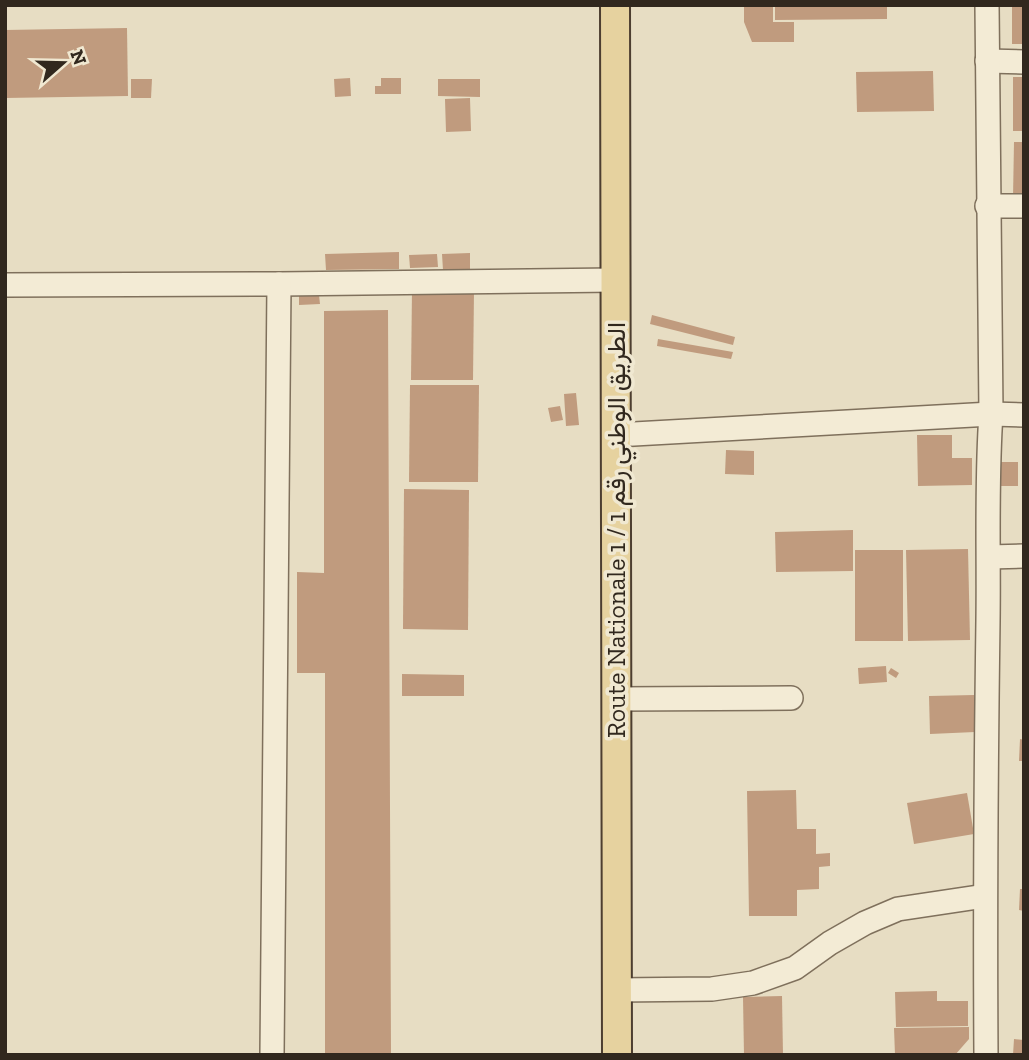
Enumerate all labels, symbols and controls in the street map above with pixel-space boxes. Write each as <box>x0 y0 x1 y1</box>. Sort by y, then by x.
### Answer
north arrow <box>28 28 98 98</box>
text: N <box>65 47 92 68</box>
street label: Route Nationale 1 / الطريق الوطني رقم 1 <box>600 322 637 738</box>

